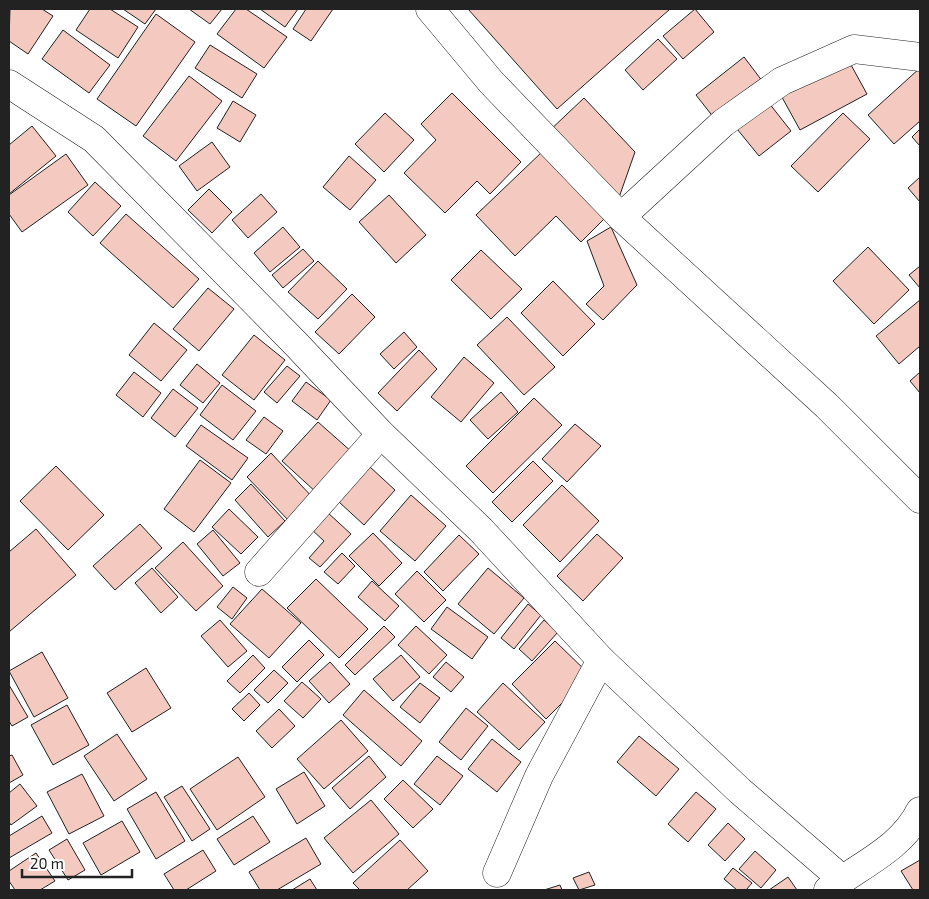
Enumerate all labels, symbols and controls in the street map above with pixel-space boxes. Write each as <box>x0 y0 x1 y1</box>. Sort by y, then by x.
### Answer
scale bar <box>22 846 132 878</box>
text: 20 m <box>30 854 64 872</box>

